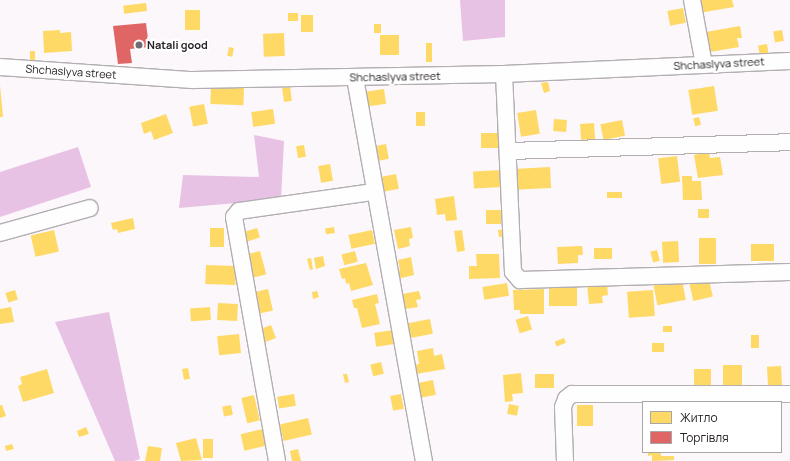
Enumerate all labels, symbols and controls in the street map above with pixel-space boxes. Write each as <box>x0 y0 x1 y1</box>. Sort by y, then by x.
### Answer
place label: Natali good <box>147 38 208 52</box>
marker: Natali good <box>134 40 144 50</box>
street label: Shchaslyva street <box>673 55 765 73</box>
street label: Shchaslyva street <box>25 62 117 82</box>
street label: Shchaslyva street <box>349 70 441 84</box>
legend <box>642 401 782 453</box>
text: Житло <box>680 409 717 426</box>
text: Торгівля <box>680 429 729 446</box>

